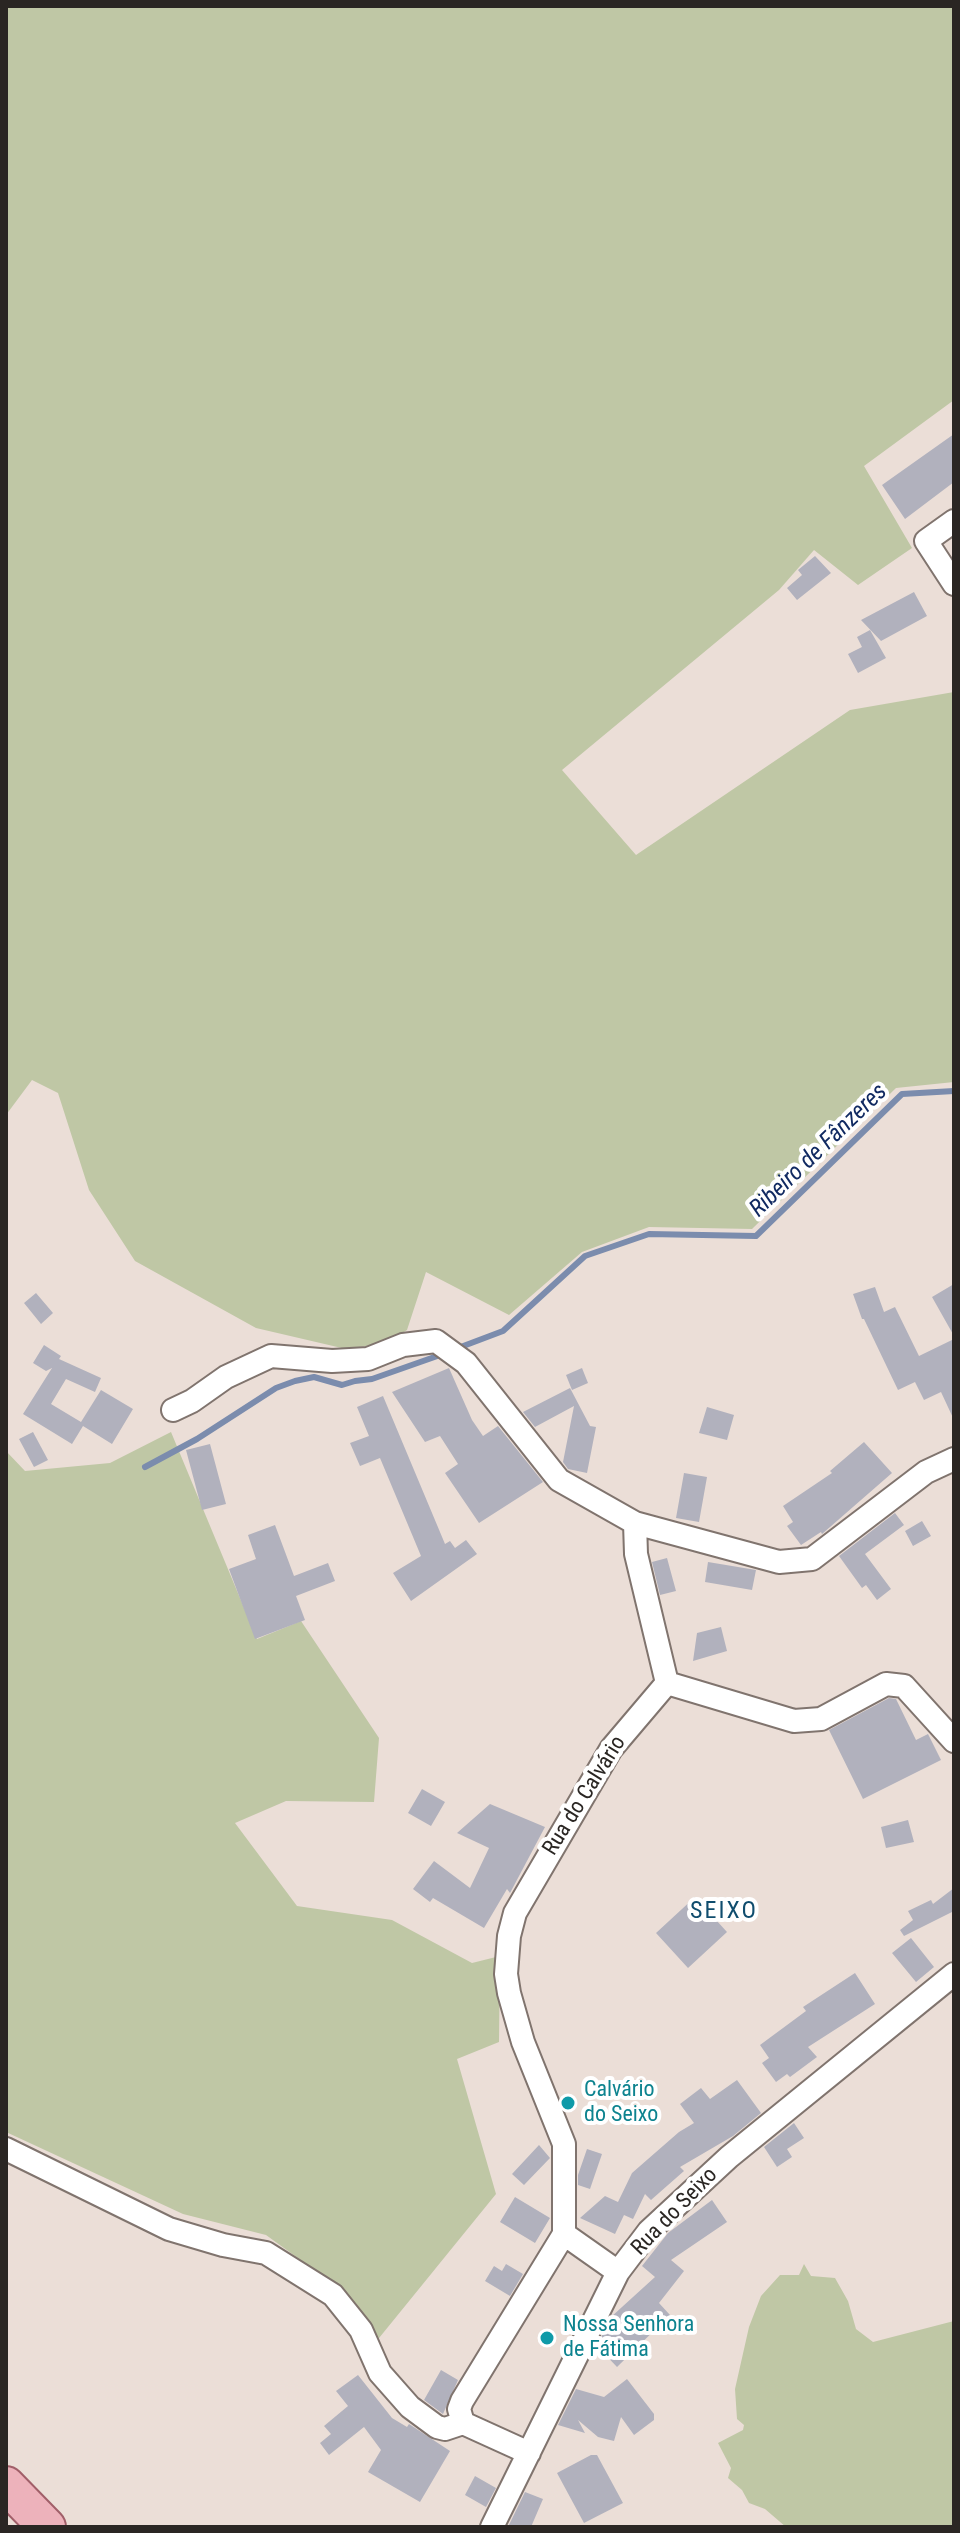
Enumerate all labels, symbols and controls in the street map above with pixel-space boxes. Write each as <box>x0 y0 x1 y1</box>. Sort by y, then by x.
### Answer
water label: Ribeiro de Fânzeres <box>744 1078 894 1224</box>
street label: Rua do Calvário <box>538 1732 632 1860</box>
district label: SEIXO <box>690 1898 758 1926</box>
place label: Calvário do Seixo <box>584 2077 658 2128</box>
marker: Calvário do Seixo <box>559 2094 577 2112</box>
street label: Rua do Seixo <box>627 2162 723 2262</box>
place label: Nossa Senhora de Fátima <box>563 2312 694 2364</box>
marker: Nossa Senhora de Fátima <box>538 2329 556 2347</box>

